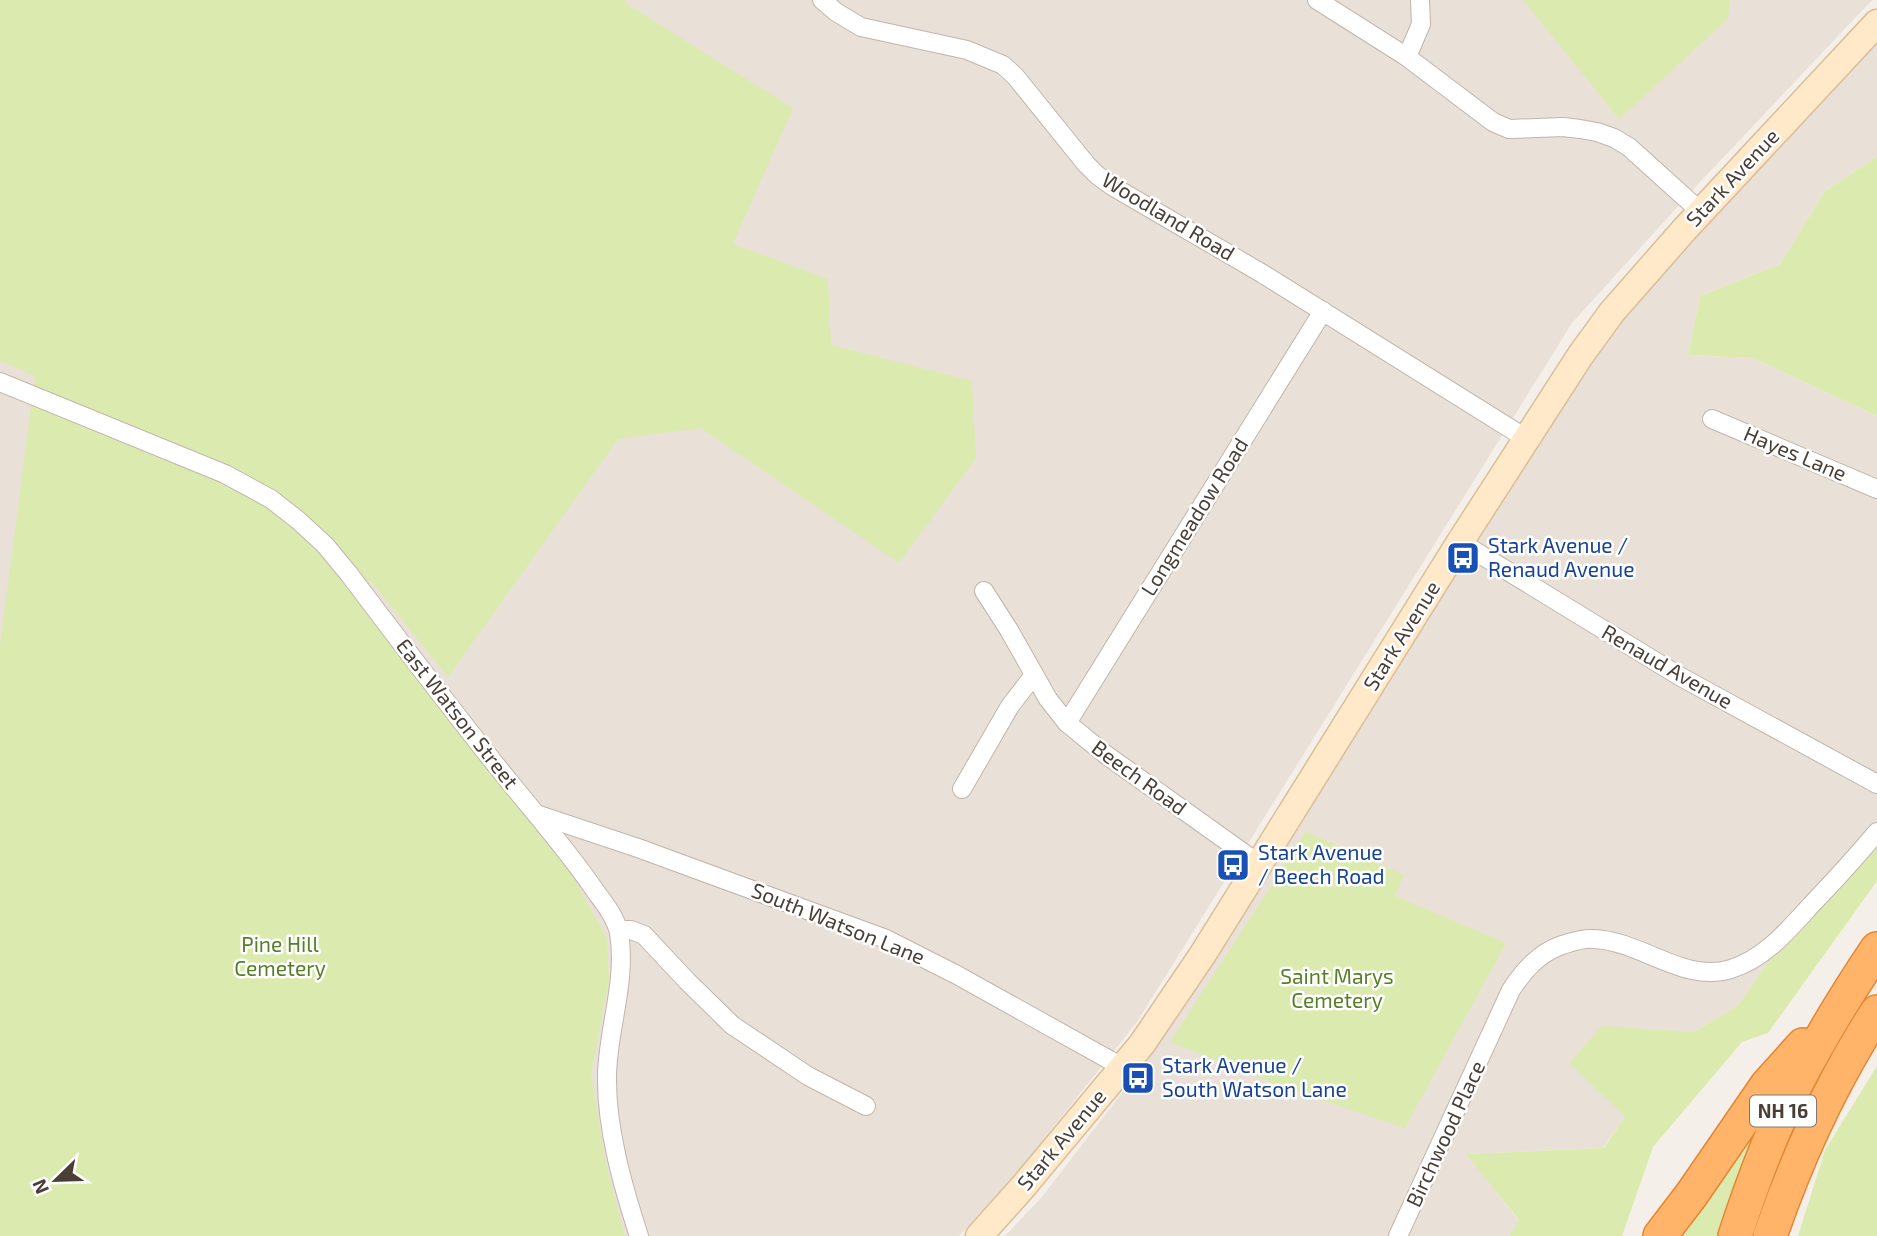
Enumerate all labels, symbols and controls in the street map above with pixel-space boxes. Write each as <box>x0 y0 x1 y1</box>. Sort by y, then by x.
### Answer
street label: Stark Avenue <box>1680 123 1784 231</box>
street label: Woodland Road <box>1098 166 1240 265</box>
street label: Hayes Lane <box>1741 420 1851 485</box>
street label: Longmeadow Road <box>1135 433 1252 600</box>
place label: Stark Avenue / Renaud Avenue <box>1488 532 1634 581</box>
bus stop icon: Stark Avenue / Renaud Avenue <box>1444 539 1482 577</box>
street label: Stark Avenue <box>1357 576 1444 695</box>
street label: Renaud Avenue <box>1598 618 1737 713</box>
street label: East Watson Street <box>392 633 524 793</box>
street label: Beech Road <box>1088 734 1192 820</box>
place label: Stark Avenue / Beech Road <box>1258 839 1385 888</box>
bus stop icon: Stark Avenue / Beech Road <box>1214 846 1252 884</box>
street label: South Watson Lane <box>748 876 929 969</box>
park label: Pine Hill Cemetery <box>234 931 326 980</box>
park label: Saint Marys Cemetery <box>1280 963 1394 1012</box>
place label: Stark Avenue / South Watson Lane <box>1162 1052 1347 1101</box>
street label: Birchwood Place <box>1400 1056 1489 1210</box>
bus stop icon: Stark Avenue / South Watson Lane <box>1119 1059 1157 1097</box>
street label: Stark Avenue <box>1011 1083 1110 1195</box>
road number: NH 16 <box>1750 1096 1816 1126</box>
north arrow <box>21 1145 91 1215</box>
text: N <box>27 1176 53 1198</box>

